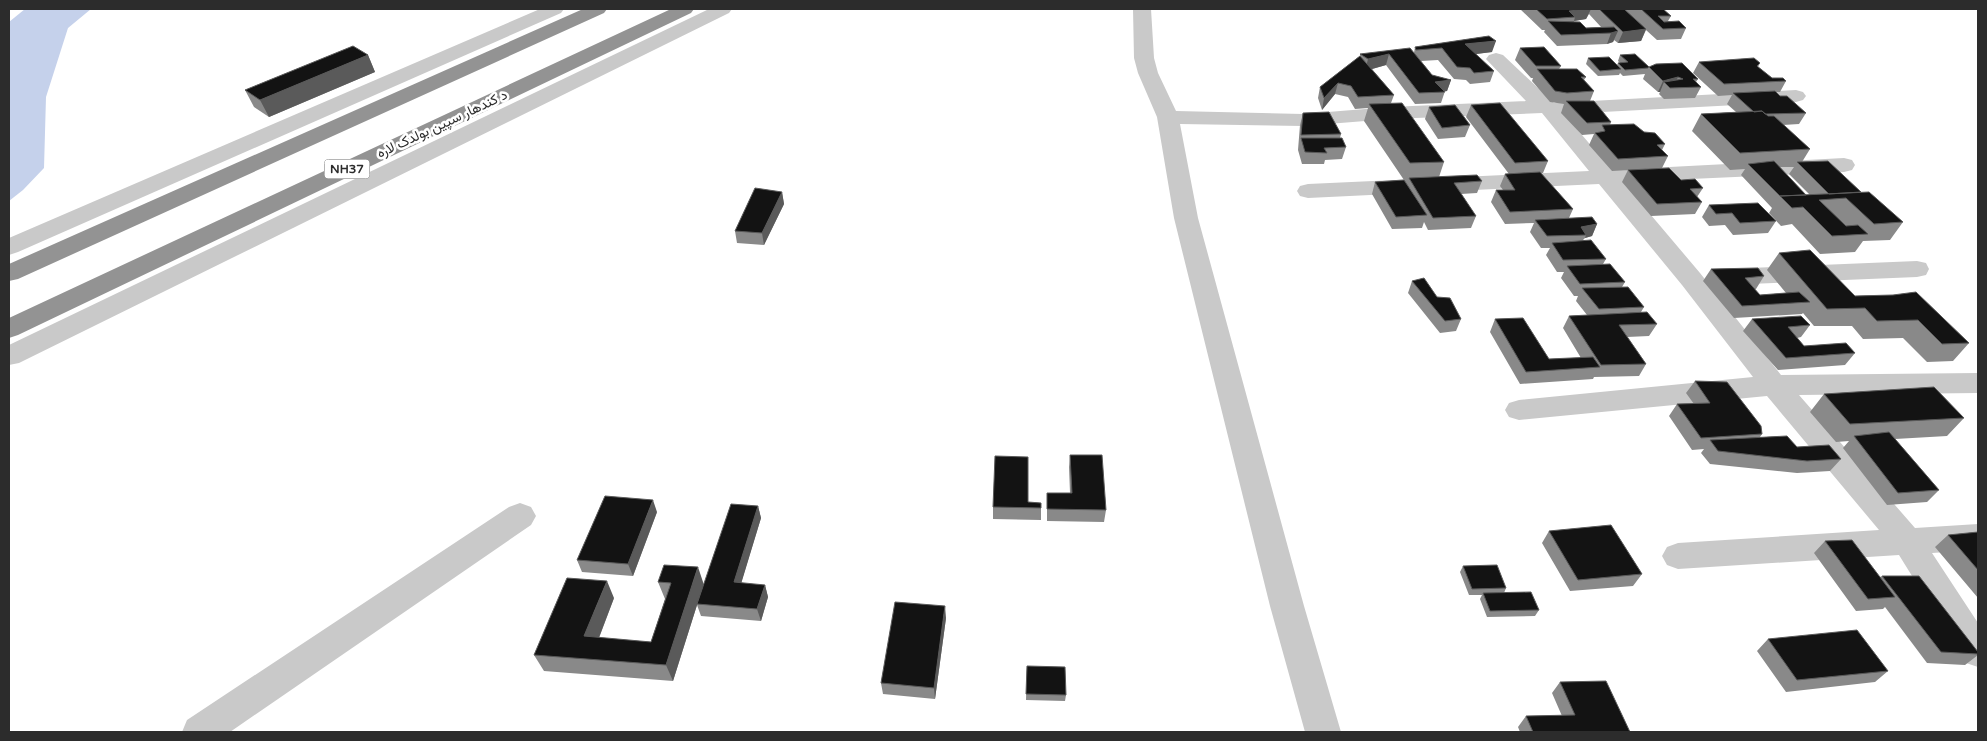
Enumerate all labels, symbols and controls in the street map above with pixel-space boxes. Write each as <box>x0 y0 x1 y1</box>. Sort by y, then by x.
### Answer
street label: د کندهار سپین بولدک لاره <box>374 86 511 163</box>
road number: NH37 <box>324 160 370 178</box>

